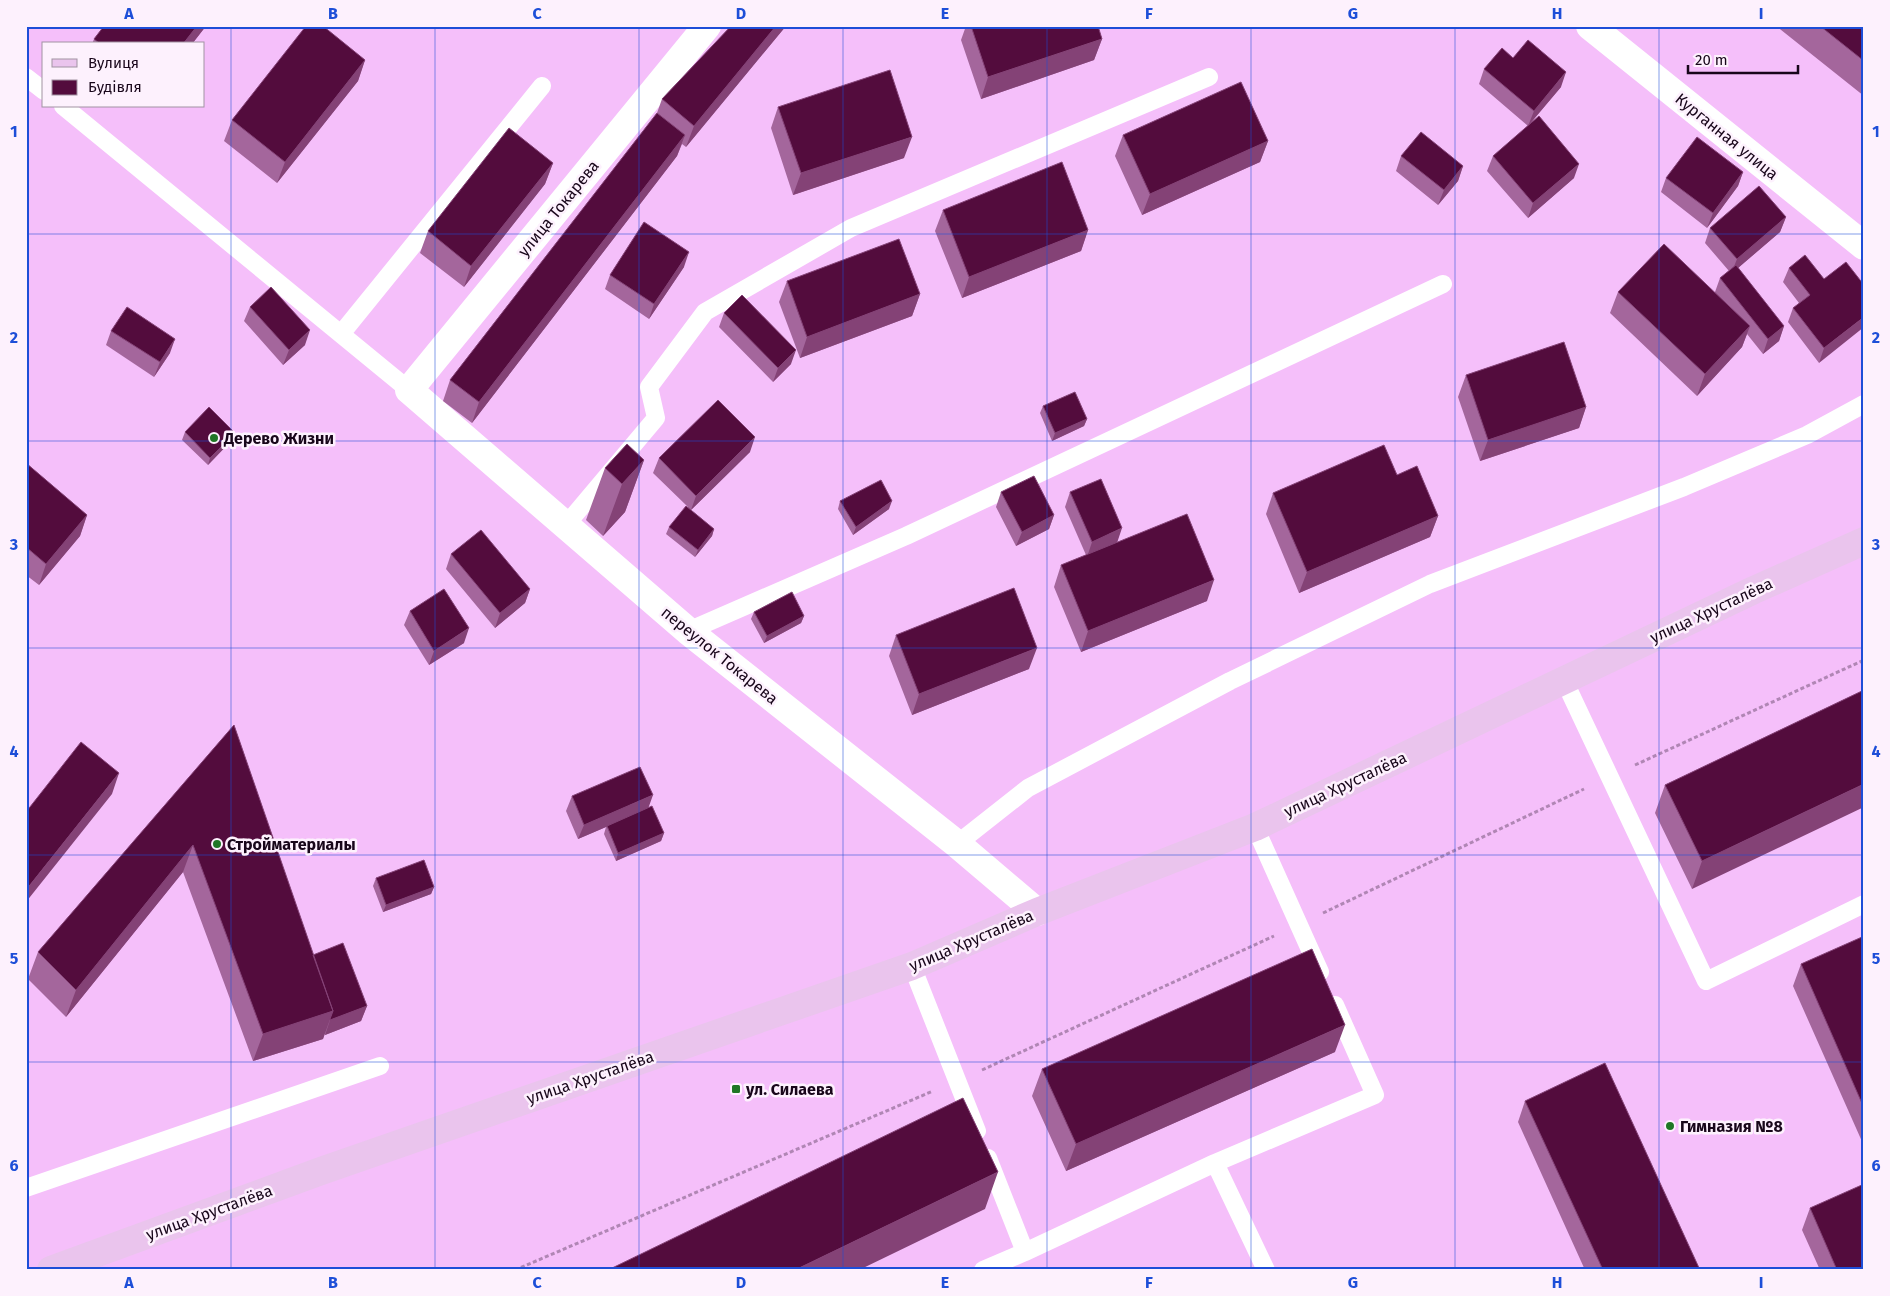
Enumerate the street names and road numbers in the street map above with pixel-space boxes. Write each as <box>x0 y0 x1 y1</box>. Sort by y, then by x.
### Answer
street label: Курганная улица <box>1671 89 1782 184</box>
street label: улица Токарева <box>514 156 603 260</box>
street label: улица Хрусталёва <box>1647 574 1776 647</box>
street label: переулок Токарева <box>658 603 782 708</box>
street label: улица Хрусталёва <box>1281 748 1410 821</box>
street label: улица Хрусталёва <box>906 906 1036 975</box>
street label: улица Хрусталёва <box>524 1047 656 1108</box>
street label: улица Хрусталёва <box>143 1181 275 1244</box>

